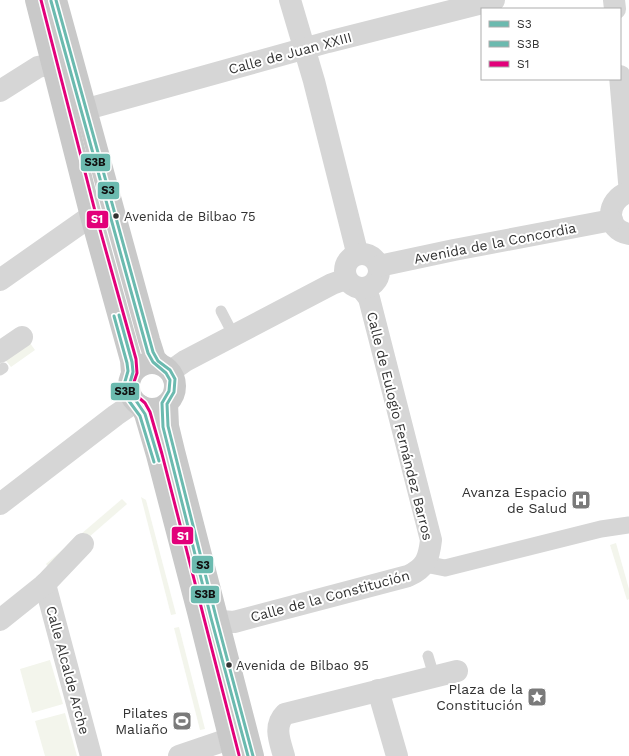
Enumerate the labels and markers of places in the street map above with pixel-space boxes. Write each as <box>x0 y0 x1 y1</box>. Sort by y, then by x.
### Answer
place label: Avenida de Bilbao 75 <box>124 209 256 224</box>
marker: Avenida de Bilbao 75 <box>111 211 121 221</box>
place label: Avanza Espacio de Salud <box>462 484 567 516</box>
hospital icon: Avanza Espacio de Salud <box>570 489 592 511</box>
place label: Avenida de Bilbao 95 <box>236 658 369 673</box>
marker: Avenida de Bilbao 95 <box>224 660 234 670</box>
place label: Plaza de la Constitución <box>436 681 523 713</box>
place icon: Plaza de la Constitución <box>526 686 548 708</box>
place label: Pilates Maliaño <box>115 705 168 737</box>
sports icon: Pilates Maliaño <box>171 710 193 732</box>

